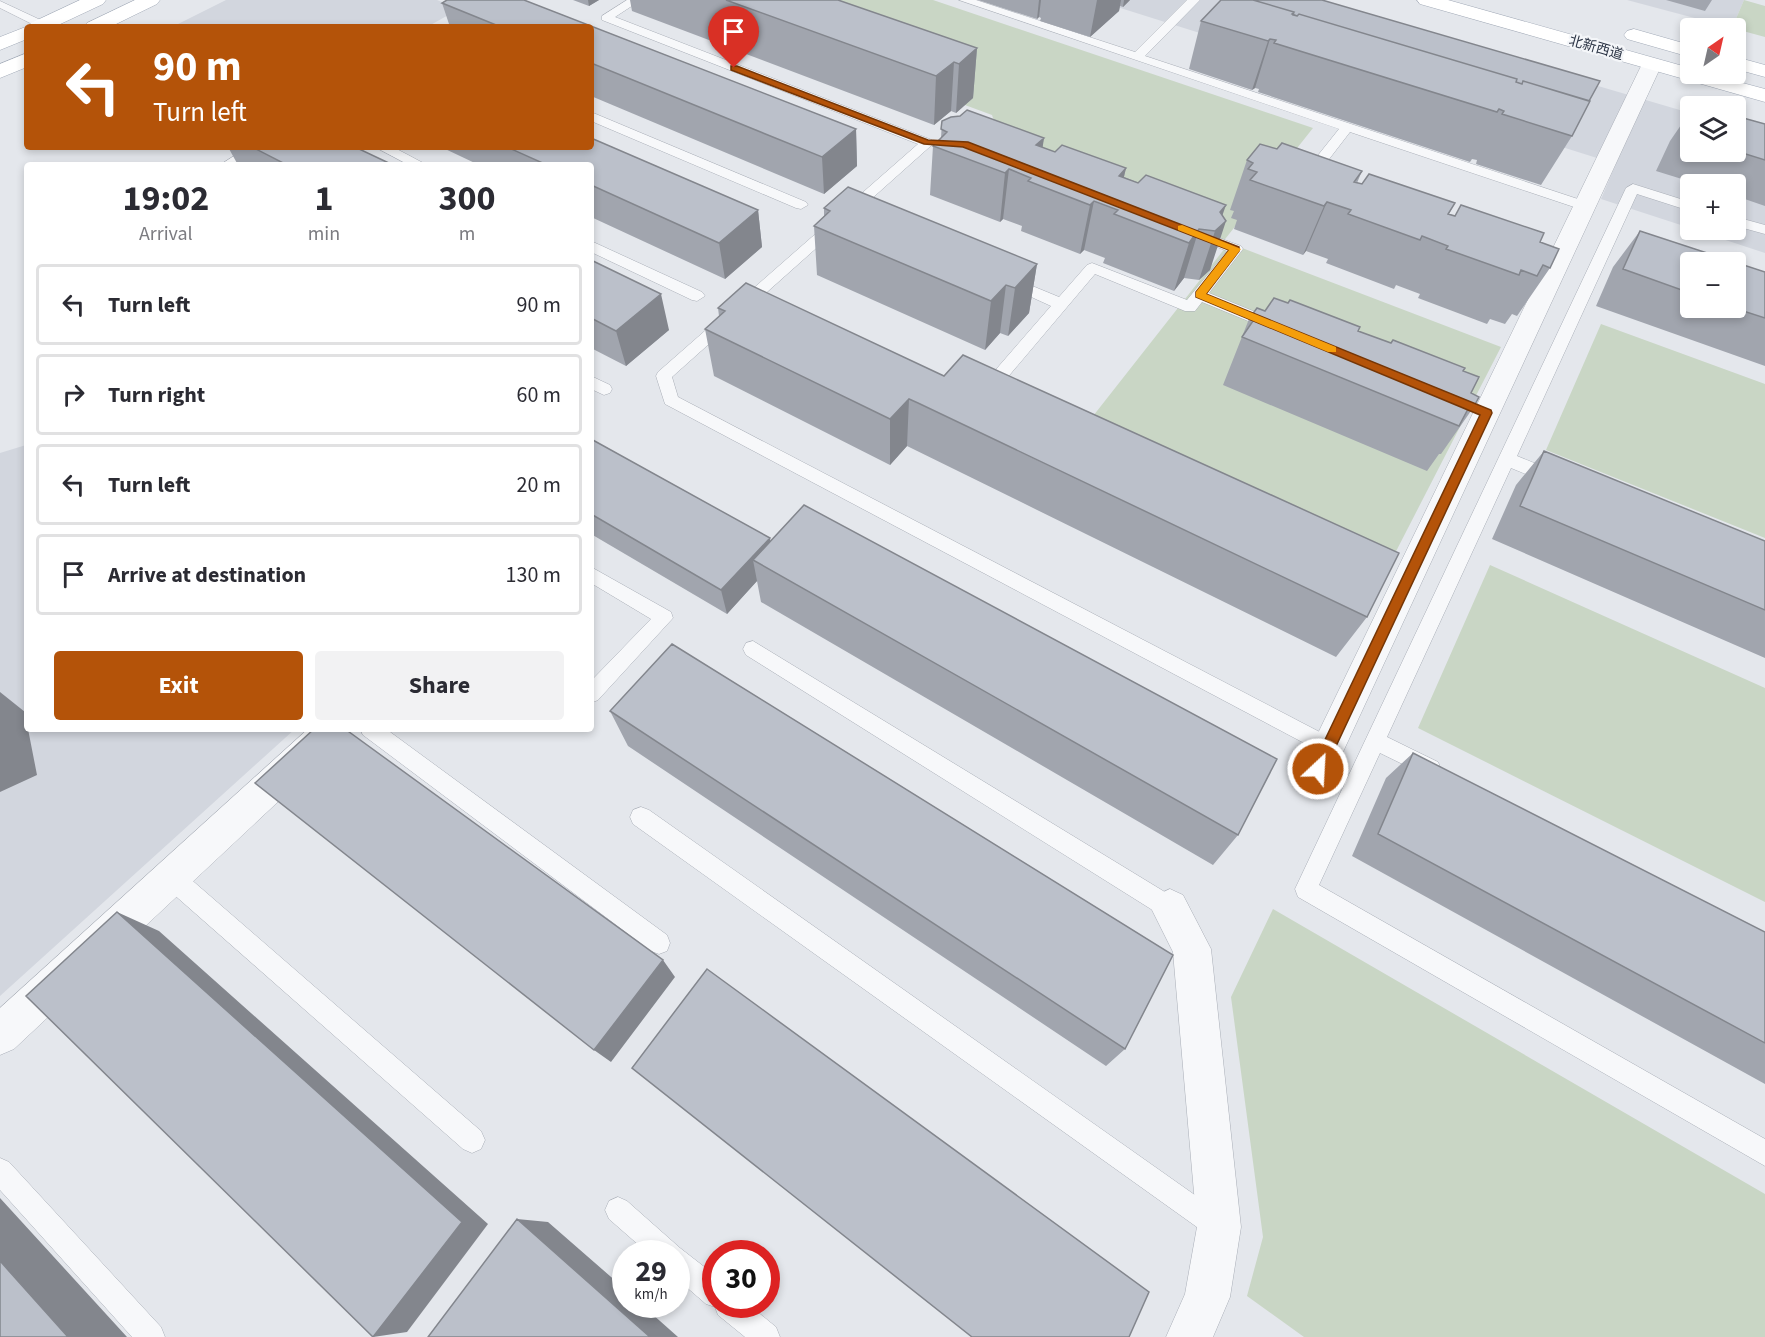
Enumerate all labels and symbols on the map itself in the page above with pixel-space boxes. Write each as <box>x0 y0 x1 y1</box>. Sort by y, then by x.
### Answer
pin <box>708 6 759 68</box>
north arrow <box>1680 18 1746 84</box>
street label: 北新西道 <box>1566 31 1626 65</box>
position arrow <box>1286 737 1350 801</box>
speed limit sign: 30 <box>702 1240 780 1318</box>

